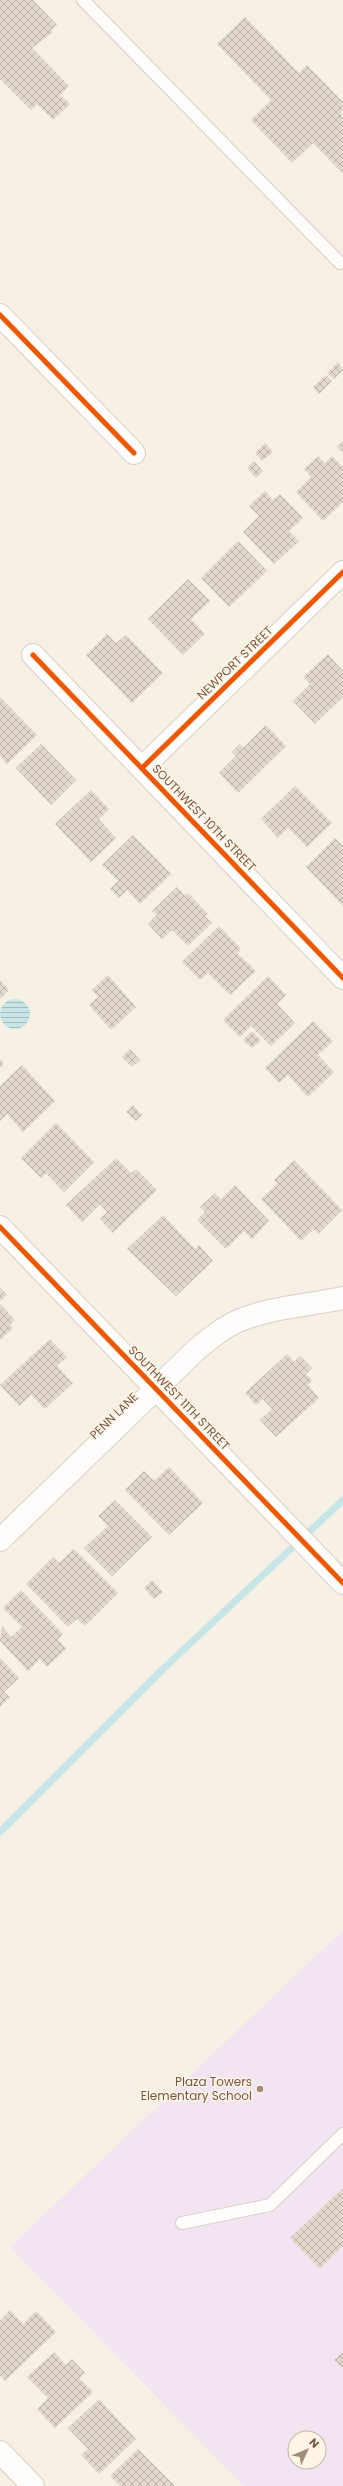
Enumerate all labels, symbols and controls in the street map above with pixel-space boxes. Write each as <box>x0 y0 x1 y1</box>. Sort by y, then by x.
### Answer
street label: NEWPORT STREET <box>193 622 277 703</box>
street label: SOUTHWEST 10TH STREET <box>149 760 260 875</box>
street label: SOUTHWEST 11TH STREET <box>125 1342 234 1454</box>
street label: PENN LANE <box>86 1388 142 1443</box>
place label: Plaza Towers Elementary School <box>141 2073 252 2104</box>
marker: Plaza Towers Elementary School <box>255 2084 265 2094</box>
north arrow <box>287 2430 327 2470</box>
text: N <box>306 2435 323 2452</box>

